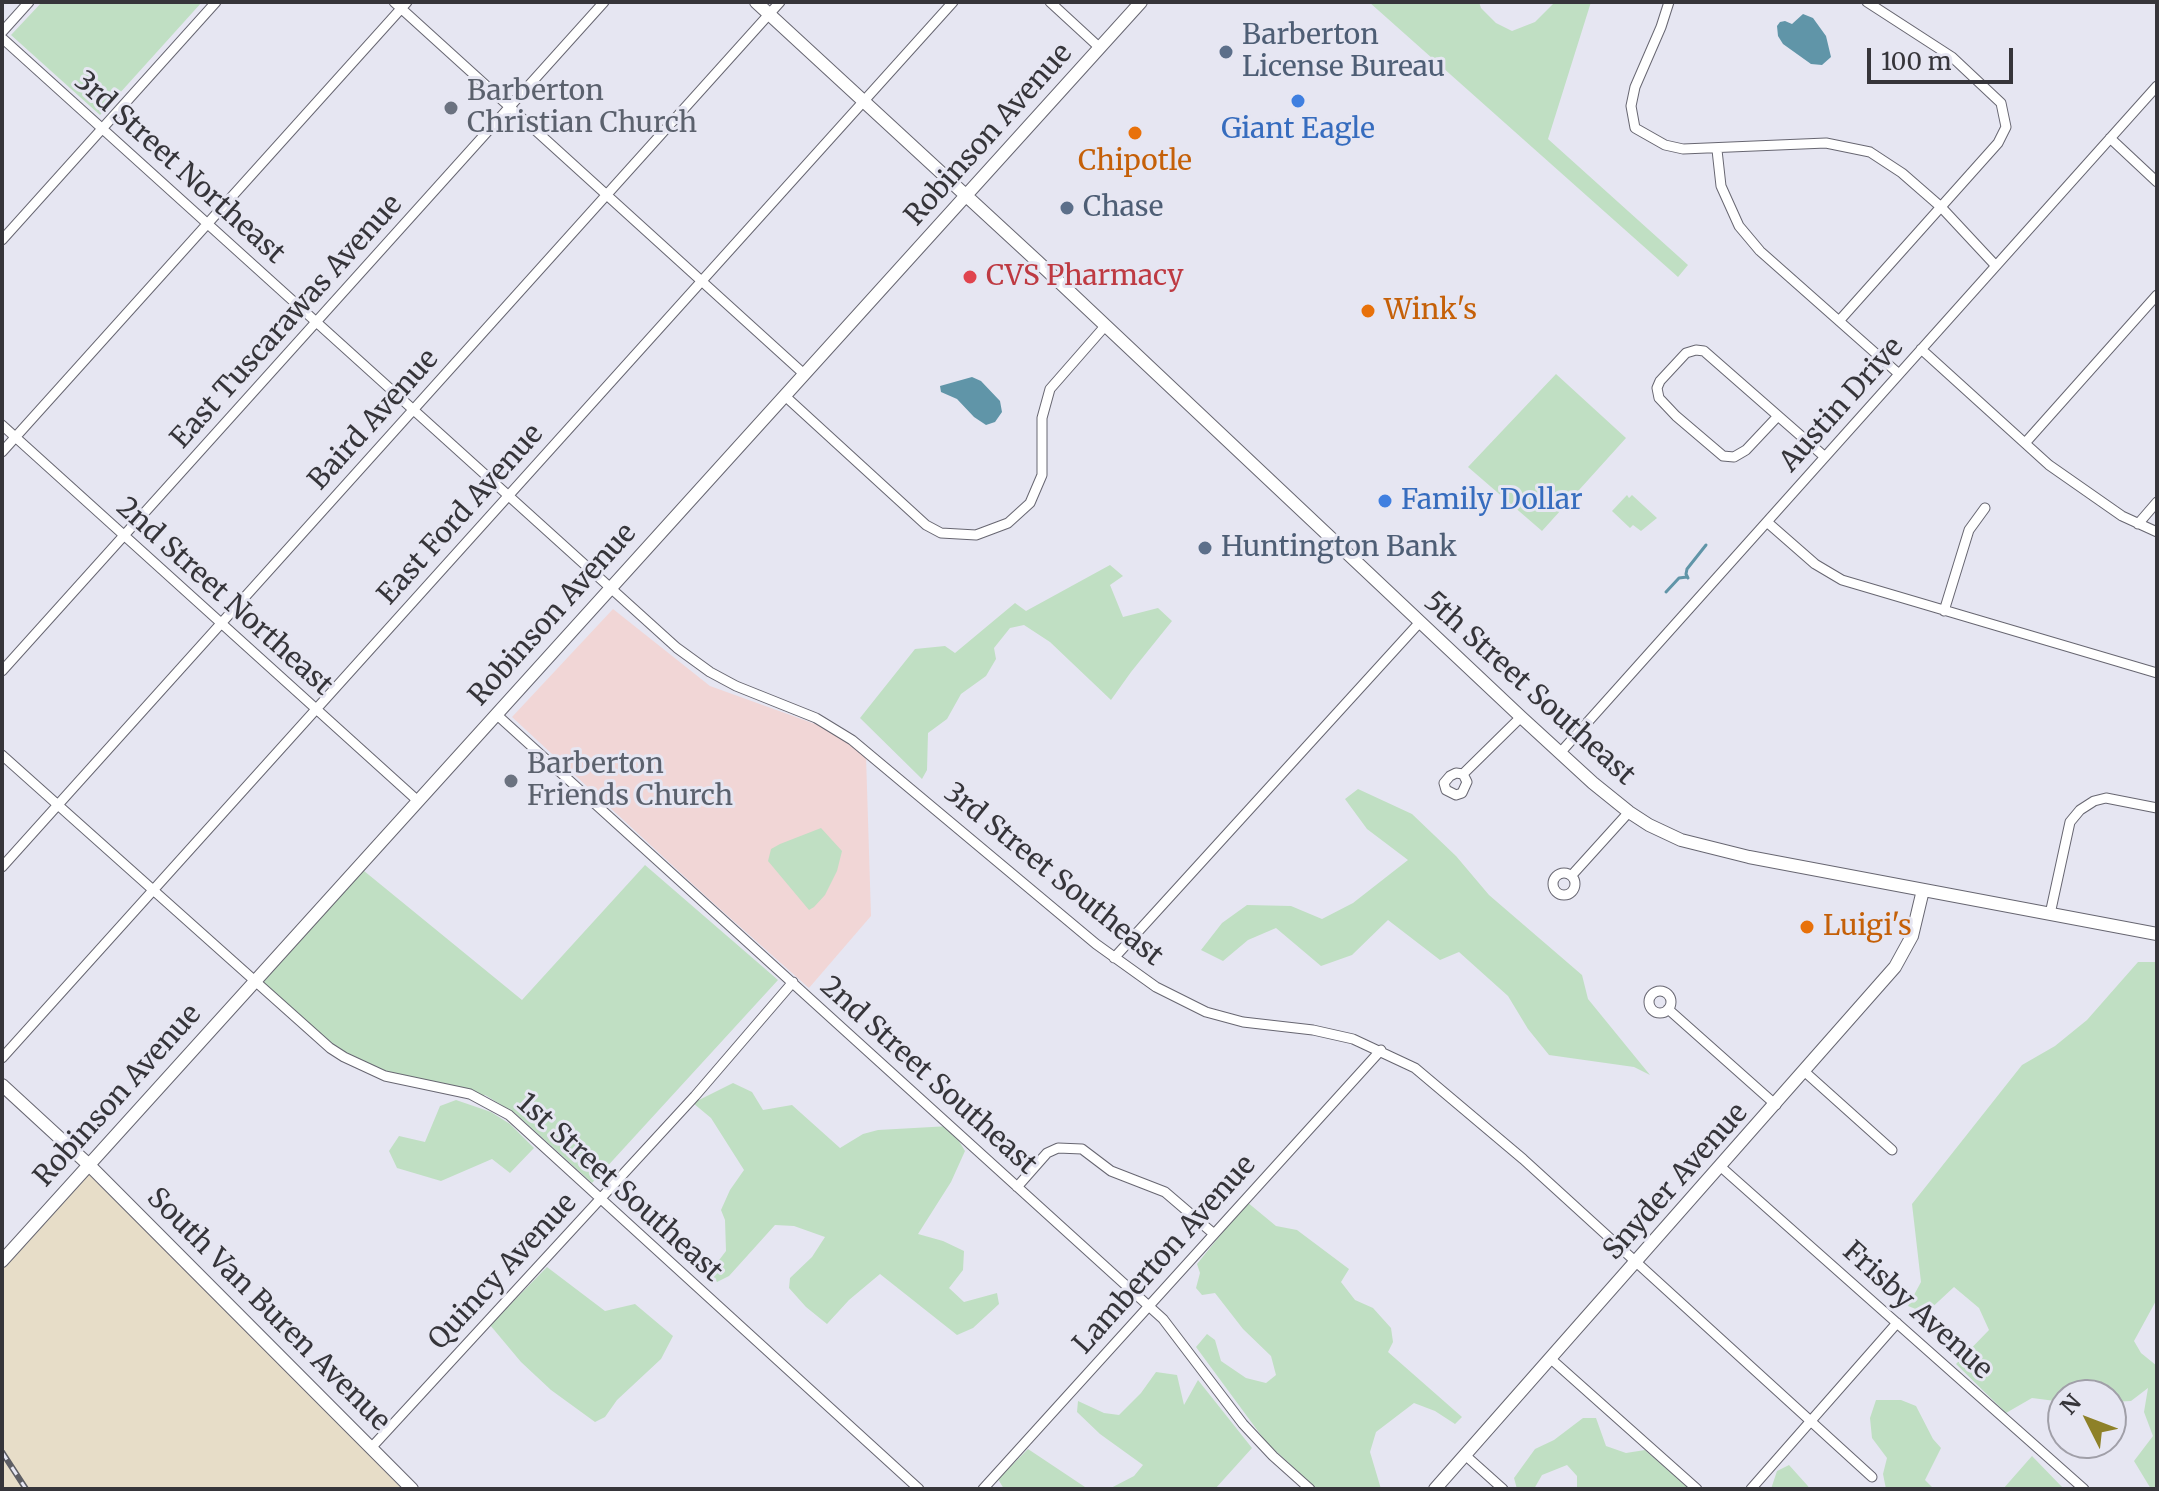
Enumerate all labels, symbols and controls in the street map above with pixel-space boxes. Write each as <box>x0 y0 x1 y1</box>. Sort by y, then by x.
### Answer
place label: Barberton License Bureau <box>1242 19 1445 85</box>
scale bar <box>1871 32 2017 82</box>
street label: Robinson Avenue <box>898 37 1080 233</box>
marker: Barberton License Bureau <box>1217 43 1235 61</box>
text: 100 m <box>1881 46 1951 77</box>
street label: 3rd Street Northeast <box>67 65 291 271</box>
place label: Barberton Christian Church <box>467 75 697 141</box>
marker: Giant Eagle <box>1289 92 1307 110</box>
marker: Barberton Christian Church <box>442 99 460 117</box>
place label: Giant Eagle <box>1221 113 1375 147</box>
marker: Chipotle <box>1126 124 1144 142</box>
place label: Chipotle <box>1078 145 1192 179</box>
street label: East Tuscarawas Avenue <box>164 188 410 456</box>
place label: Chase <box>1083 191 1163 225</box>
marker: Chase <box>1058 199 1076 217</box>
place label: CVS Pharmacy <box>986 260 1184 294</box>
marker: CVS Pharmacy <box>961 268 979 286</box>
place label: Wink's <box>1384 294 1477 328</box>
marker: Wink's <box>1359 302 1377 320</box>
street label: Austin Drive <box>1773 331 1911 479</box>
street label: Baird Avenue <box>302 343 446 497</box>
street label: East Ford Avenue <box>371 418 551 612</box>
place label: Family Dollar <box>1401 484 1582 518</box>
street label: 2nd Street Northeast <box>109 491 339 703</box>
marker: Family Dollar <box>1376 492 1394 510</box>
street label: Robinson Avenue <box>462 517 644 713</box>
place label: Huntington Bank <box>1221 531 1457 565</box>
marker: Huntington Bank <box>1196 539 1214 557</box>
street label: 5th Street Southeast <box>1417 585 1641 793</box>
place label: Barberton Friends Church <box>527 748 733 814</box>
marker: Barberton Friends Church <box>502 772 520 790</box>
street label: 3rd Street Southeast <box>937 777 1169 973</box>
place label: Luigi's <box>1823 910 1912 944</box>
marker: Luigi's <box>1798 918 1816 936</box>
street label: 2nd Street Southeast <box>813 970 1043 1182</box>
street label: Robinson Avenue <box>27 998 209 1194</box>
street label: 1st Street Southeast <box>509 1087 729 1289</box>
street label: Snyder Avenue <box>1597 1097 1755 1267</box>
street label: Lamberton Avenue <box>1067 1149 1263 1361</box>
street label: South Van Buren Avenue <box>140 1182 396 1438</box>
street label: Quincy Avenue <box>422 1187 584 1357</box>
street label: Frisby Avenue <box>1835 1235 1999 1387</box>
north arrow <box>2047 1379 2127 1459</box>
text: N <box>2054 1388 2087 1420</box>

